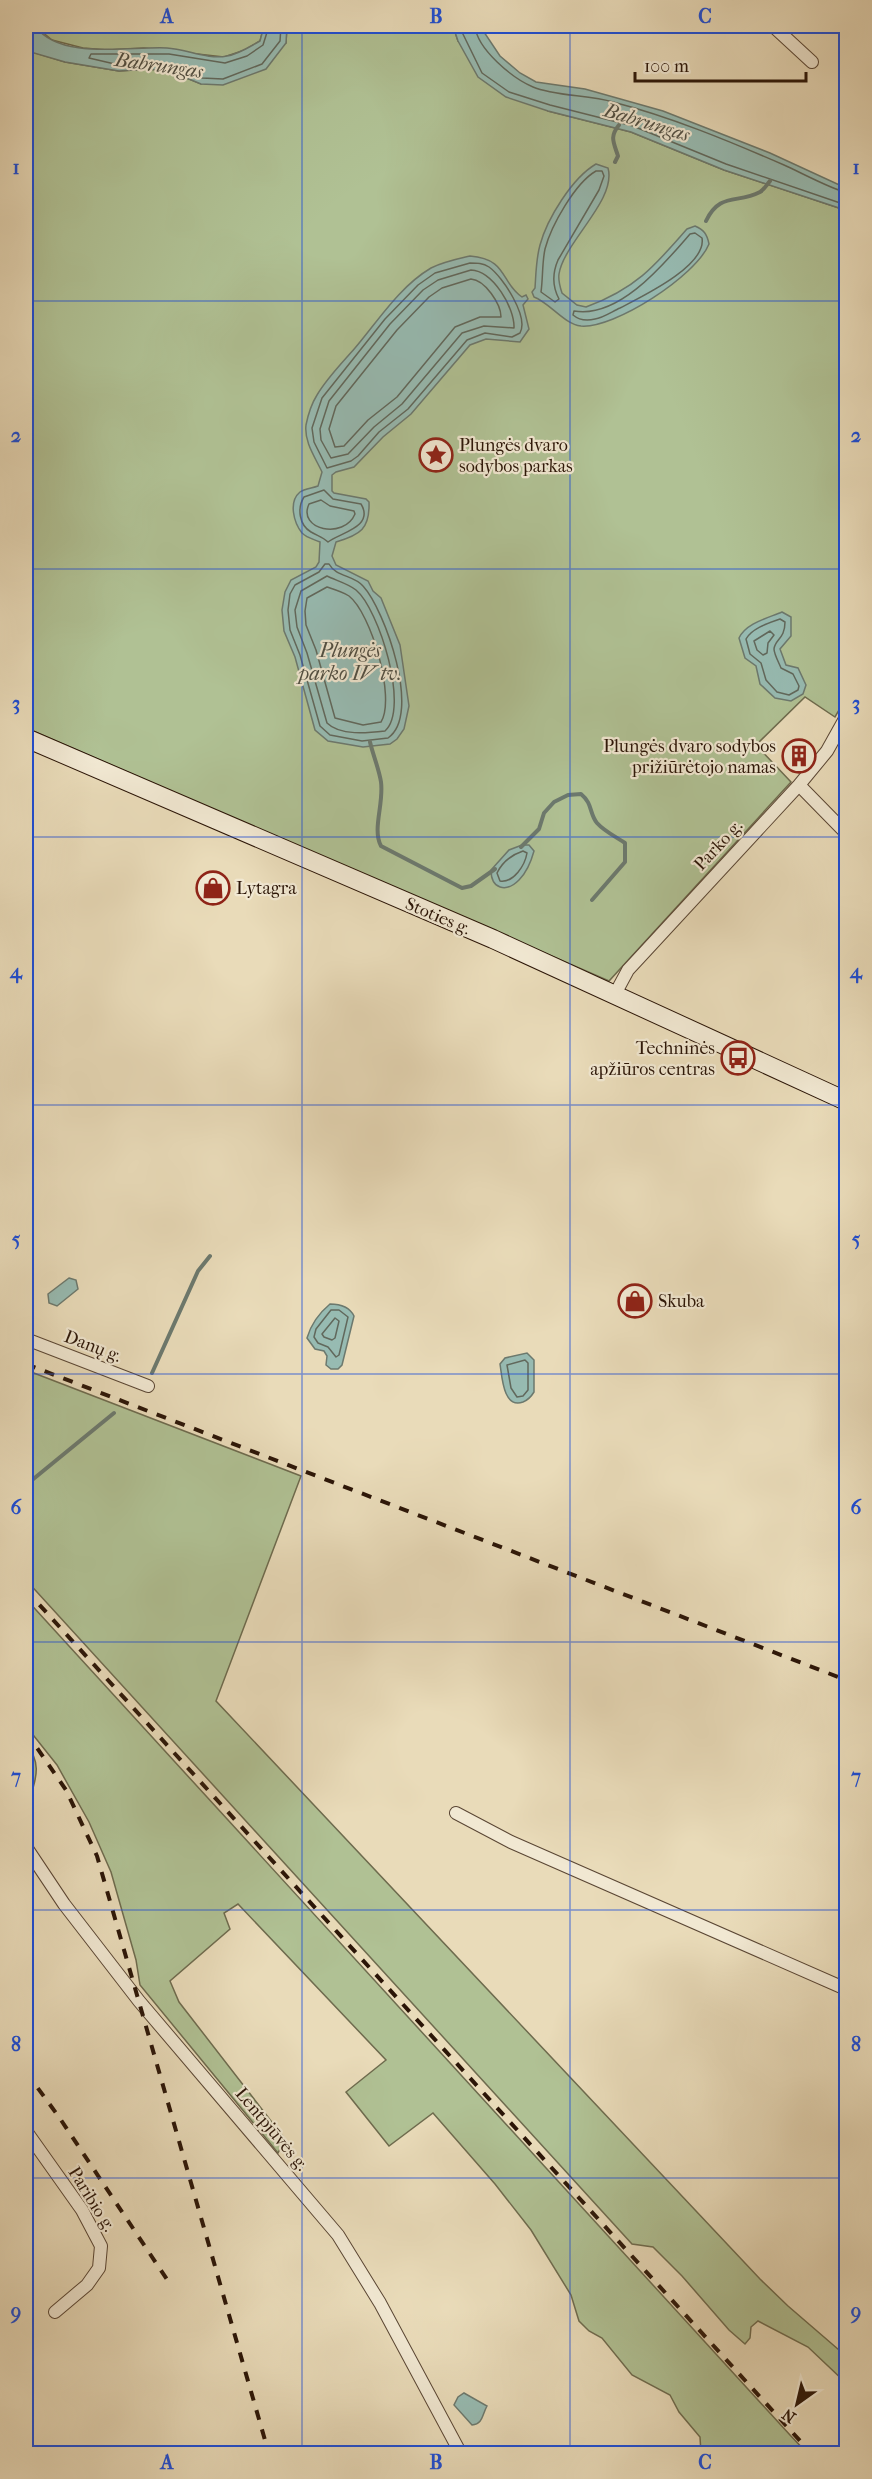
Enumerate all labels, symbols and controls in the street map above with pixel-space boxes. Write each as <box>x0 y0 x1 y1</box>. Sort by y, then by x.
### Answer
text: A <box>159 5 175 28</box>
text: B <box>429 5 443 28</box>
text: C <box>698 5 712 28</box>
scale bar <box>635 45 806 83</box>
water label: Babrungas <box>113 48 205 83</box>
text: 100 m <box>644 56 689 77</box>
water label: Babrungas <box>600 98 693 147</box>
text: 1 <box>12 156 20 179</box>
text: 1 <box>852 156 860 179</box>
text: 2 <box>11 424 21 447</box>
text: 2 <box>851 424 861 447</box>
place label: Plungės dvaro sodybos parkas <box>459 435 573 477</box>
place icon: Plungės dvaro sodybos parkas <box>418 437 454 473</box>
water label: Plungės parko IV tv. <box>296 639 401 685</box>
text: 3 <box>12 692 20 715</box>
text: 3 <box>852 692 860 715</box>
place label: Plungės dvaro sodybos prižiūrėtojo namas <box>603 736 776 778</box>
building icon: Plungės dvaro sodybos prižiūrėtojo namas <box>781 738 817 774</box>
street label: Parko g. <box>690 816 747 875</box>
shop icon: Lytagra <box>195 870 231 906</box>
place label: Lytagra <box>236 878 297 899</box>
street label: Stoties g. <box>402 893 474 940</box>
text: 4 <box>9 960 23 984</box>
text: 4 <box>849 960 863 984</box>
place label: Techninės apžiūros centras <box>590 1038 715 1080</box>
bus stop icon: Techninės apžiūros centras <box>720 1040 756 1076</box>
text: 5 <box>12 1228 21 1251</box>
text: 5 <box>852 1228 861 1251</box>
shop icon: Skuba <box>617 1283 653 1319</box>
place label: Skuba <box>658 1291 705 1312</box>
street label: Danų g. <box>61 1326 124 1367</box>
text: 6 <box>11 1496 23 1519</box>
text: 6 <box>851 1496 863 1519</box>
text: 7 <box>10 1765 21 1788</box>
text: 7 <box>850 1765 861 1788</box>
text: 8 <box>11 2033 21 2056</box>
text: 8 <box>851 2033 861 2056</box>
street label: Lentpjūvės g. <box>231 2083 312 2175</box>
street label: Paribio g. <box>63 2163 120 2236</box>
text: 9 <box>10 2301 21 2324</box>
text: 9 <box>850 2301 861 2324</box>
north arrow <box>767 2374 827 2434</box>
text: N <box>778 2404 799 2427</box>
text: A <box>159 2451 175 2474</box>
text: B <box>429 2451 443 2474</box>
text: C <box>698 2451 712 2474</box>

